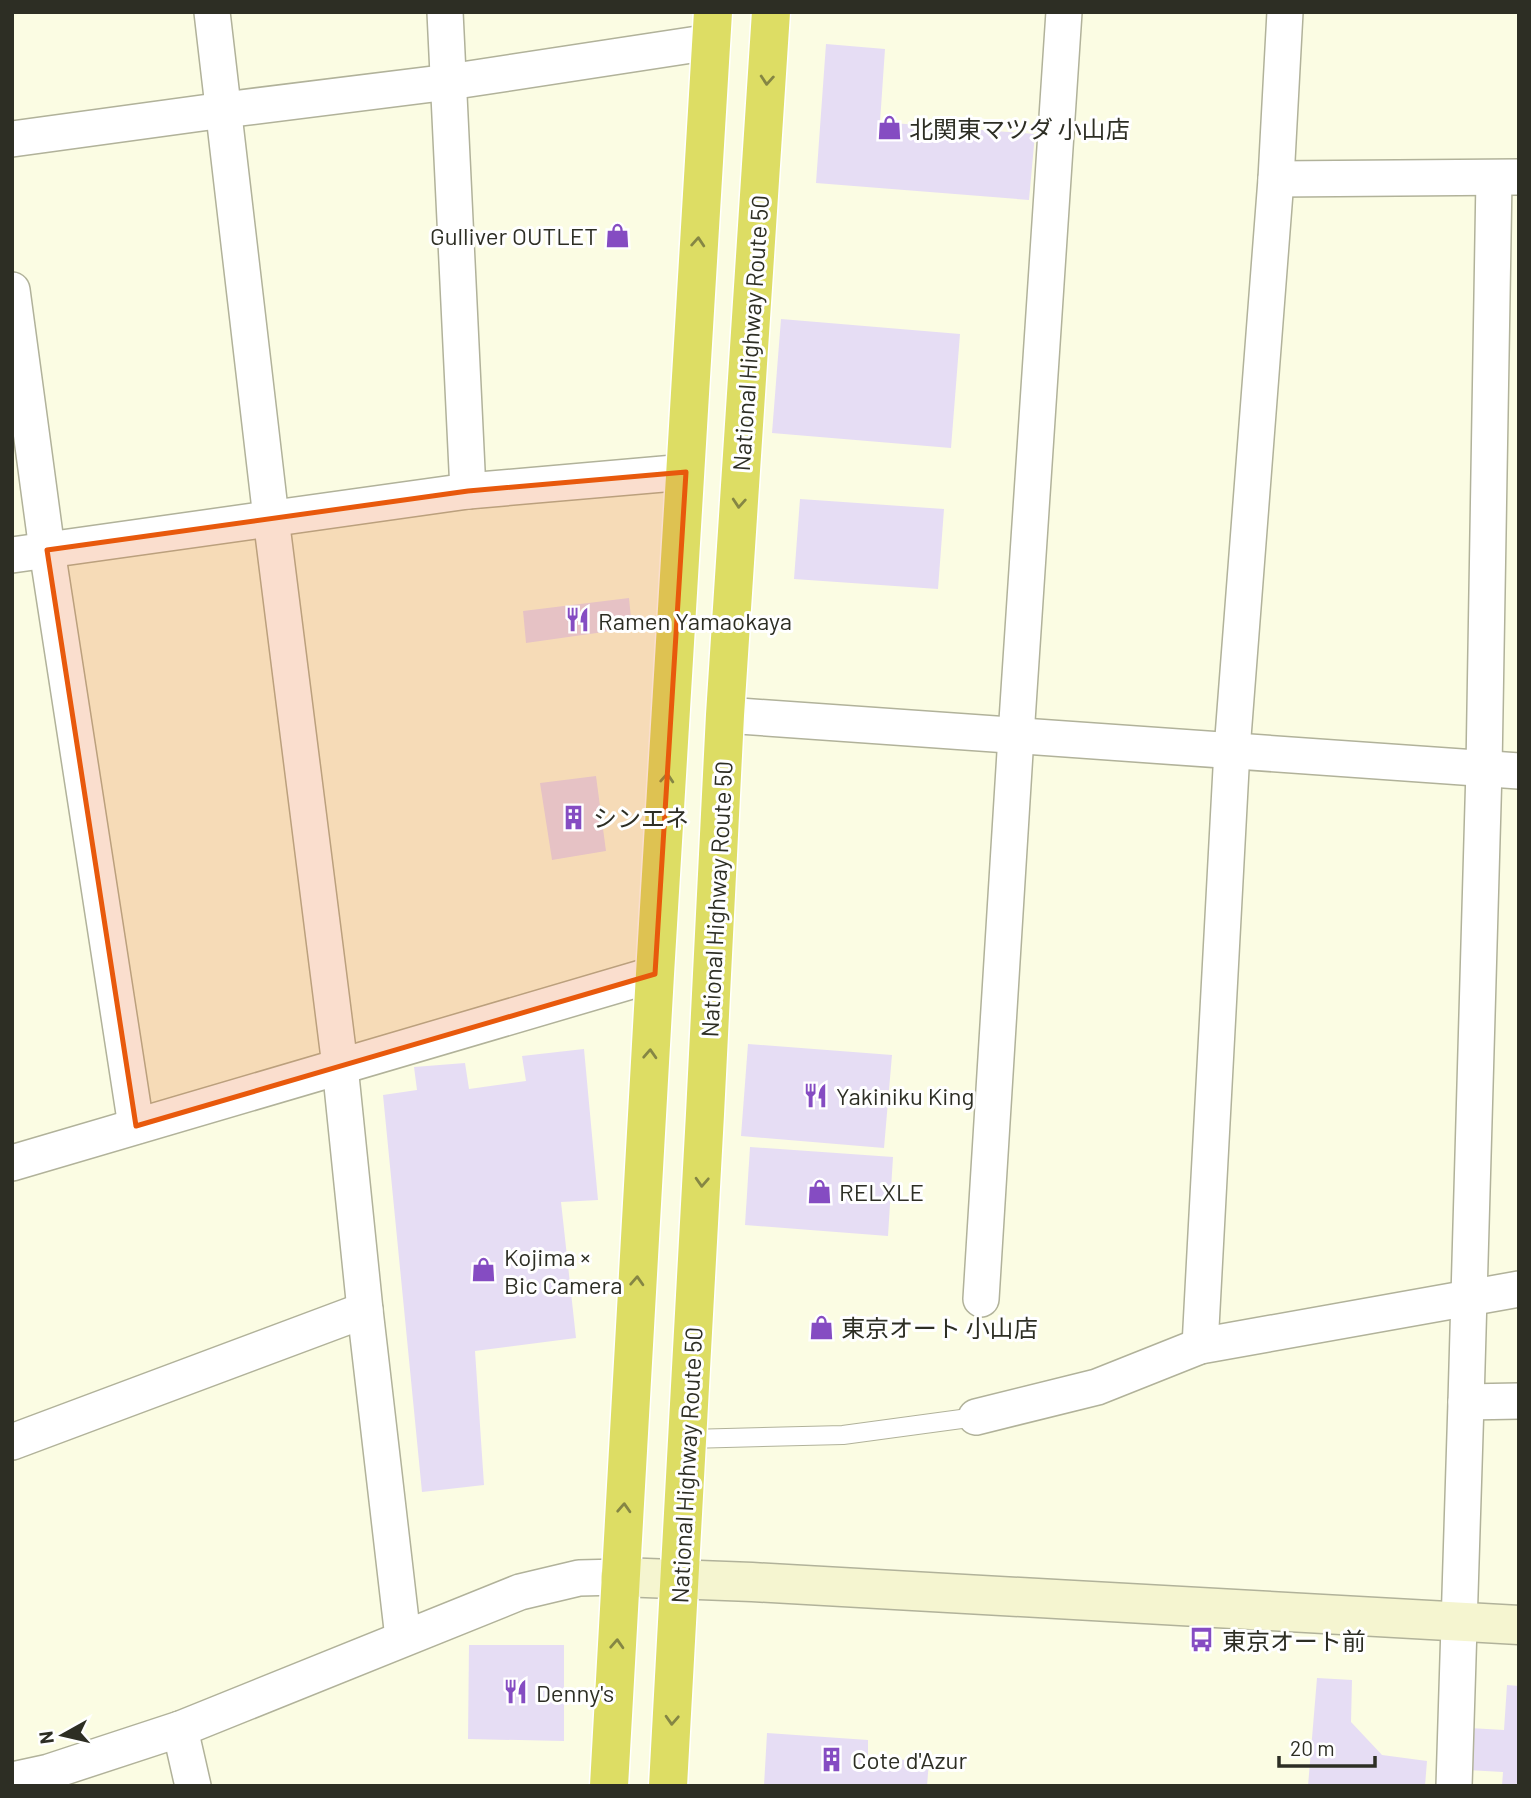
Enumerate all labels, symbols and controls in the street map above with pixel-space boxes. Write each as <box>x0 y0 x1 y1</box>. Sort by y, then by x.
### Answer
one-way arrow <box>760 75 775 86</box>
shop icon: 北関東マツダ 小山店 <box>875 114 903 142</box>
place label: 北関東マツダ 小山店 <box>909 114 1130 143</box>
street label: National Highway Route 50 <box>726 194 774 472</box>
place label: Gulliver OUTLET <box>430 221 598 250</box>
shop icon: Gulliver OUTLET <box>604 221 632 249</box>
one-way arrow <box>691 236 706 247</box>
one-way arrow <box>732 498 747 509</box>
restaurant icon: Ramen Yamaokaya <box>564 606 592 634</box>
place label: Ramen Yamaokaya <box>598 606 792 635</box>
street label: National Highway Route 50 <box>694 760 738 1038</box>
one-way arrow <box>659 772 674 783</box>
building icon: シンエネ <box>559 803 587 831</box>
place label: シンエネ <box>593 803 689 832</box>
one-way arrow <box>643 1048 658 1059</box>
restaurant icon: Yakiniku King <box>802 1081 830 1109</box>
place label: Yakiniku King <box>836 1081 974 1110</box>
one-way arrow <box>694 1177 709 1188</box>
shop icon: RELXLE <box>805 1177 833 1205</box>
place label: RELXLE <box>839 1177 924 1206</box>
place label: Kojima × Bic Camera <box>504 1242 623 1299</box>
shop icon: Kojima × Bic Camera <box>470 1256 498 1284</box>
one-way arrow <box>629 1276 644 1287</box>
shop icon: 東京オート 小山店 <box>807 1313 835 1341</box>
place label: 東京オート 小山店 <box>841 1313 1038 1342</box>
street label: National Highway Route 50 <box>664 1326 708 1604</box>
one-way arrow <box>616 1503 631 1514</box>
bus stop icon: 東京オート前 <box>1188 1626 1216 1654</box>
place label: 東京オート前 <box>1222 1626 1366 1655</box>
one-way arrow <box>609 1638 624 1649</box>
restaurant icon: Denny's <box>502 1678 530 1706</box>
place label: Denny's <box>536 1678 614 1707</box>
north arrow <box>28 1700 98 1770</box>
one-way arrow <box>664 1715 679 1726</box>
scale bar <box>1279 1724 1375 1768</box>
text: N <box>33 1730 58 1745</box>
text: 20 m <box>1290 1735 1335 1760</box>
building icon: Cote d'Azur <box>818 1745 846 1773</box>
place label: Cote d'Azur <box>852 1745 967 1774</box>

